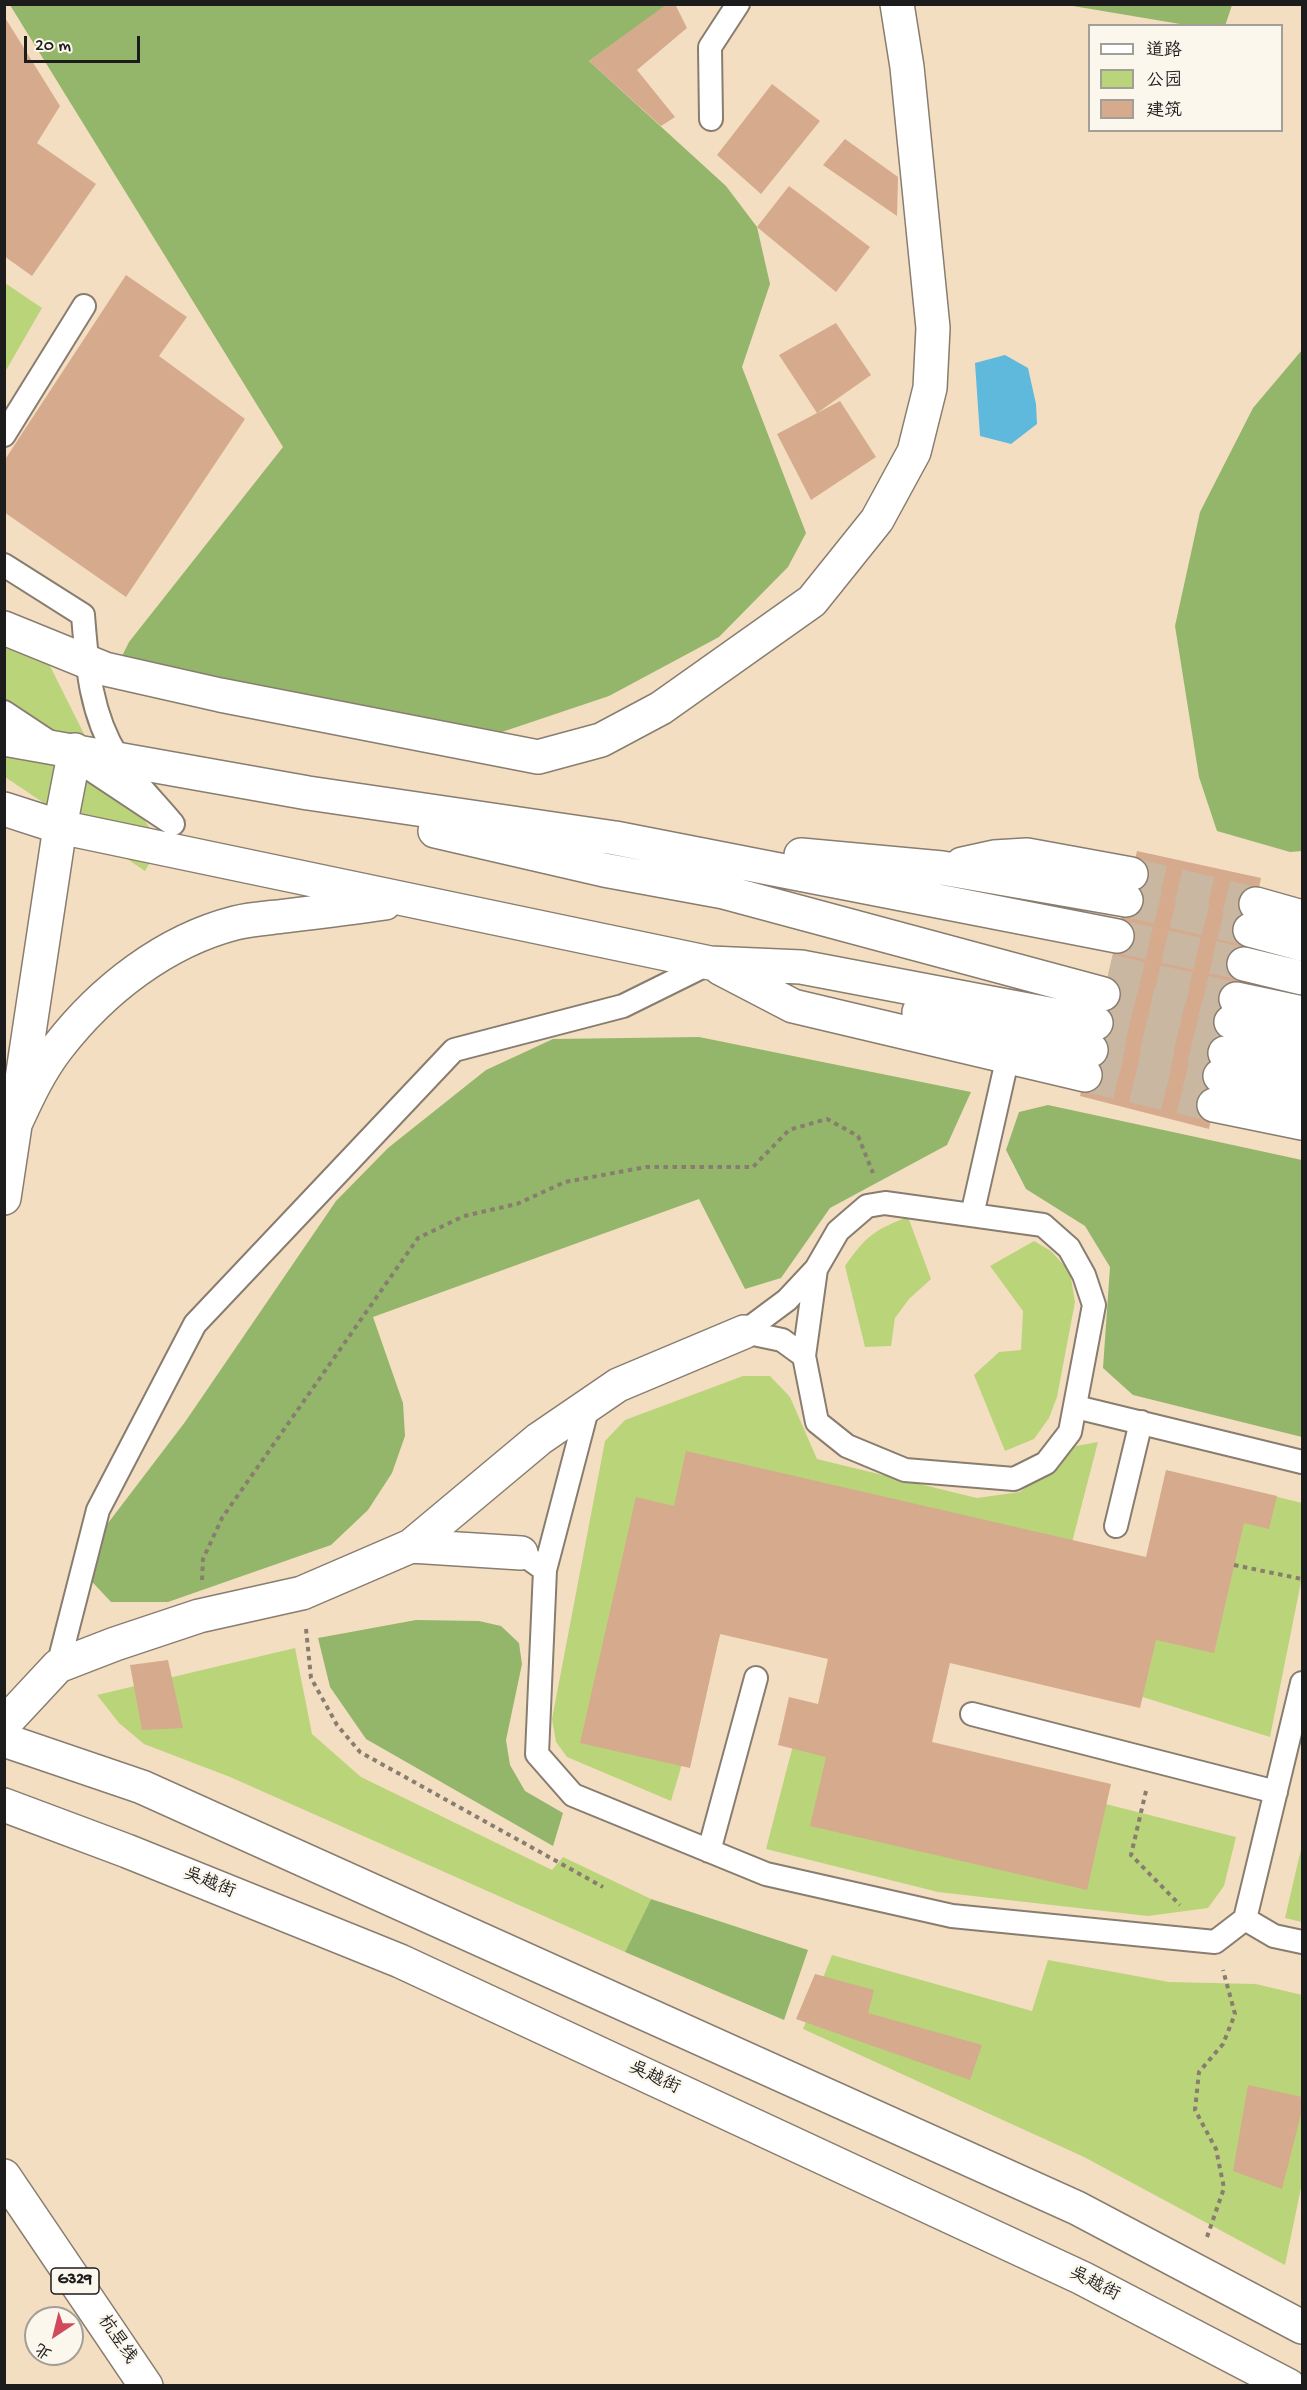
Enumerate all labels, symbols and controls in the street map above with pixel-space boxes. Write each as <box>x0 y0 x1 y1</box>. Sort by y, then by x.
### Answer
scale bar <box>27 24 142 62</box>
legend <box>1088 24 1283 132</box>
text: 20 m <box>35 36 71 57</box>
text: 道路 <box>1146 41 1182 62</box>
text: 公园 <box>1146 71 1182 92</box>
text: 建筑 <box>1146 101 1182 122</box>
street label: 吴越街 <box>180 1864 238 1904</box>
street label: 吴越街 <box>625 2058 683 2100</box>
street label: 吴越街 <box>1065 2263 1123 2307</box>
road number: G329 <box>51 2268 99 2294</box>
north arrow <box>24 2306 84 2366</box>
street label: 杭昱线 <box>92 2312 140 2368</box>
text: 北 <box>33 2337 57 2362</box>

